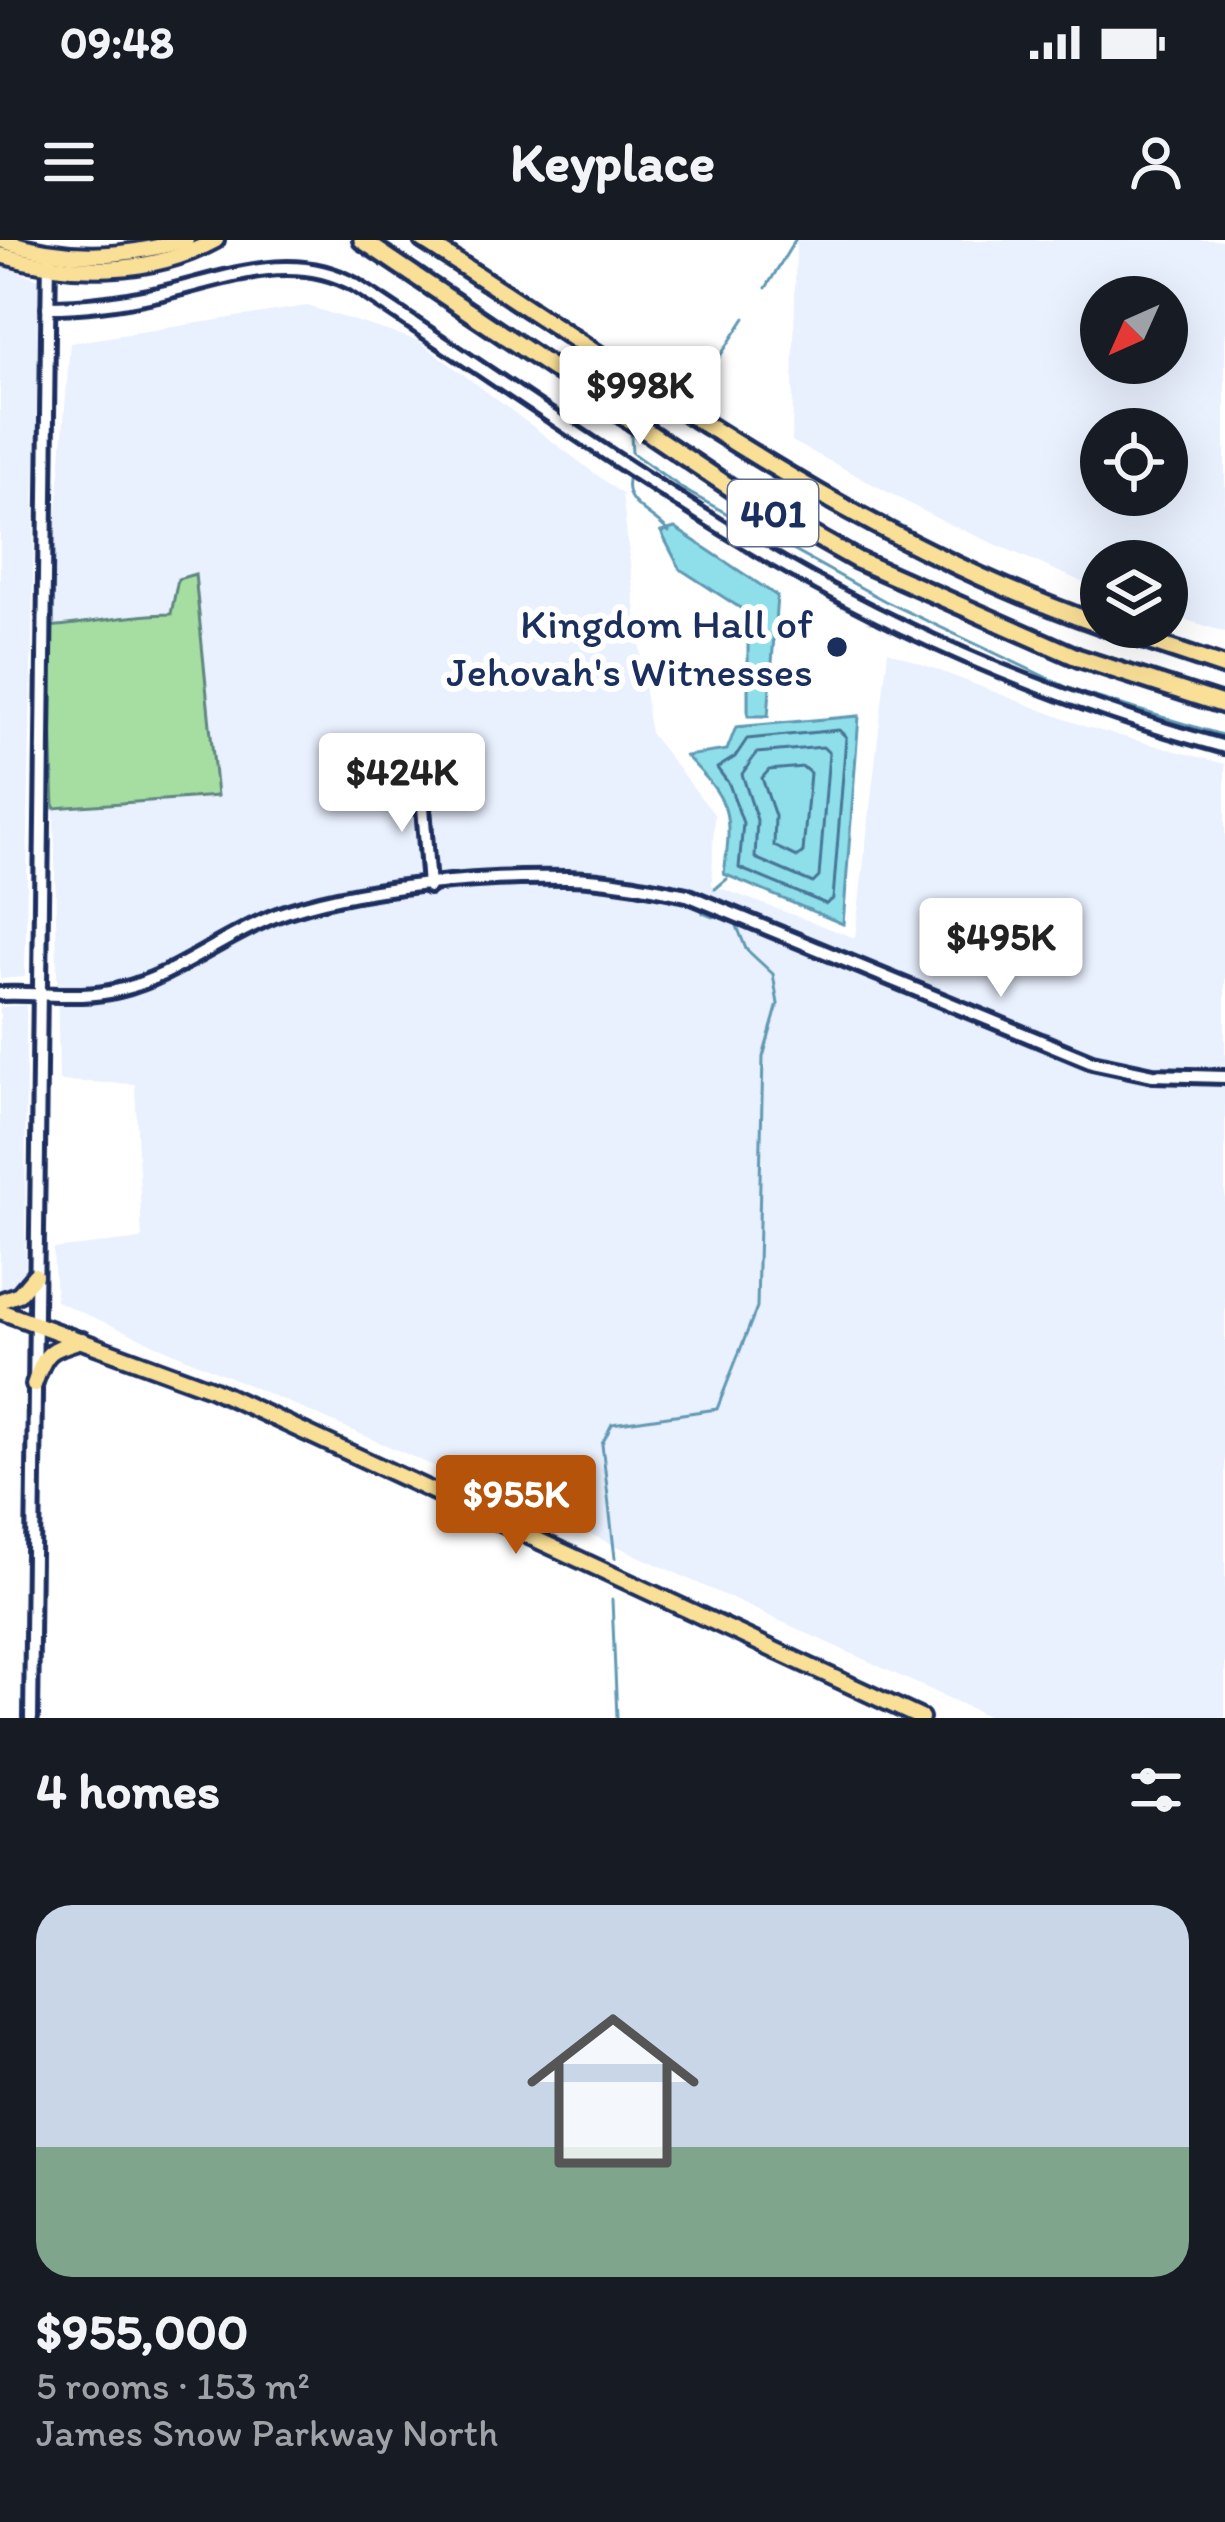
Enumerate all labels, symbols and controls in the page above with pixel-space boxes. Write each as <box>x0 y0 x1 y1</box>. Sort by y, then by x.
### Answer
text: 09:48 <box>60 15 174 69</box>
icon: menu <box>36 129 102 195</box>
icon: person <box>1123 129 1189 195</box>
text: Keyplace <box>510 130 715 195</box>
north arrow <box>1080 276 1188 384</box>
map controls <box>1080 276 1188 648</box>
pin: $998K <box>556 346 724 448</box>
text: $998K <box>587 361 693 408</box>
button: locate <box>1080 408 1188 516</box>
road number: 401 <box>728 480 818 546</box>
button: layers <box>1080 540 1188 648</box>
place label: Kingdom Hall of Jehovah's Witnesses <box>446 598 813 697</box>
marker: Kingdom Hall of Jehovah's Witnesses <box>824 634 850 660</box>
pin: $424K <box>318 733 486 835</box>
text: $424K <box>346 748 458 795</box>
pin: $495K <box>917 898 1085 1000</box>
text: $495K <box>946 913 1056 960</box>
pin: $955K <box>432 1455 600 1557</box>
text: $955K <box>463 1470 569 1517</box>
icon: filters <box>1123 1757 1189 1823</box>
text: 4 homes <box>36 1760 220 1821</box>
icon: home <box>505 1983 721 2199</box>
text: $955,000 <box>36 2301 248 2362</box>
text: 5 rooms · 153 m² <box>36 2362 310 2409</box>
text: James Snow Parkway North <box>36 2409 498 2456</box>

